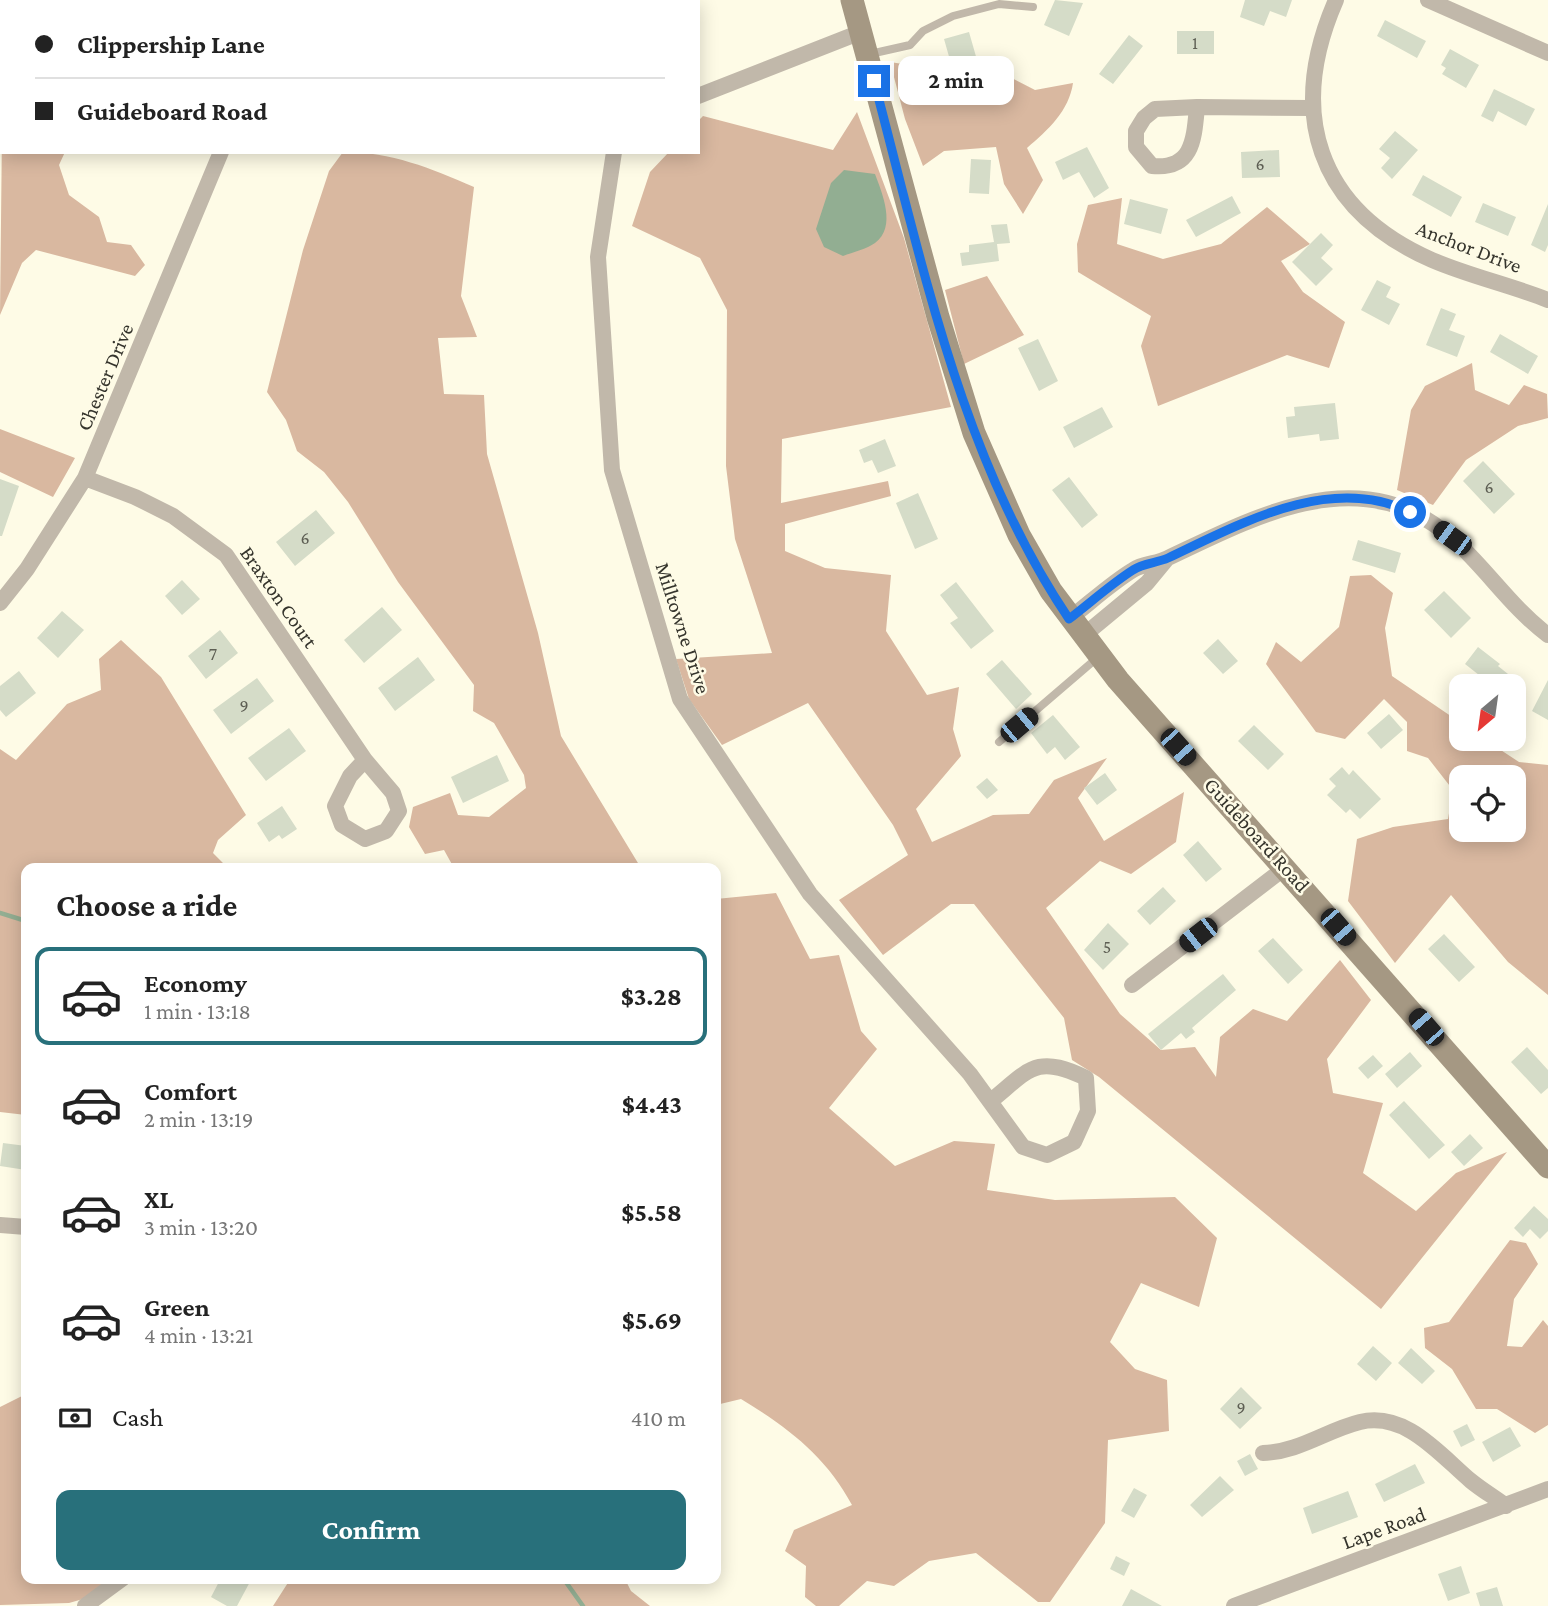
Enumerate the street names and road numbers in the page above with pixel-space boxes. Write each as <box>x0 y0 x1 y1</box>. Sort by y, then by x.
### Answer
street label: Anchor Drive <box>1413 216 1525 278</box>
street label: Chester Drive <box>72 320 138 434</box>
street label: Braxton Court <box>235 542 323 653</box>
street label: Milltowne Drive <box>650 559 716 697</box>
street label: Guideboard Road <box>1199 773 1315 897</box>
street label: Lape Road <box>1339 1502 1429 1554</box>

